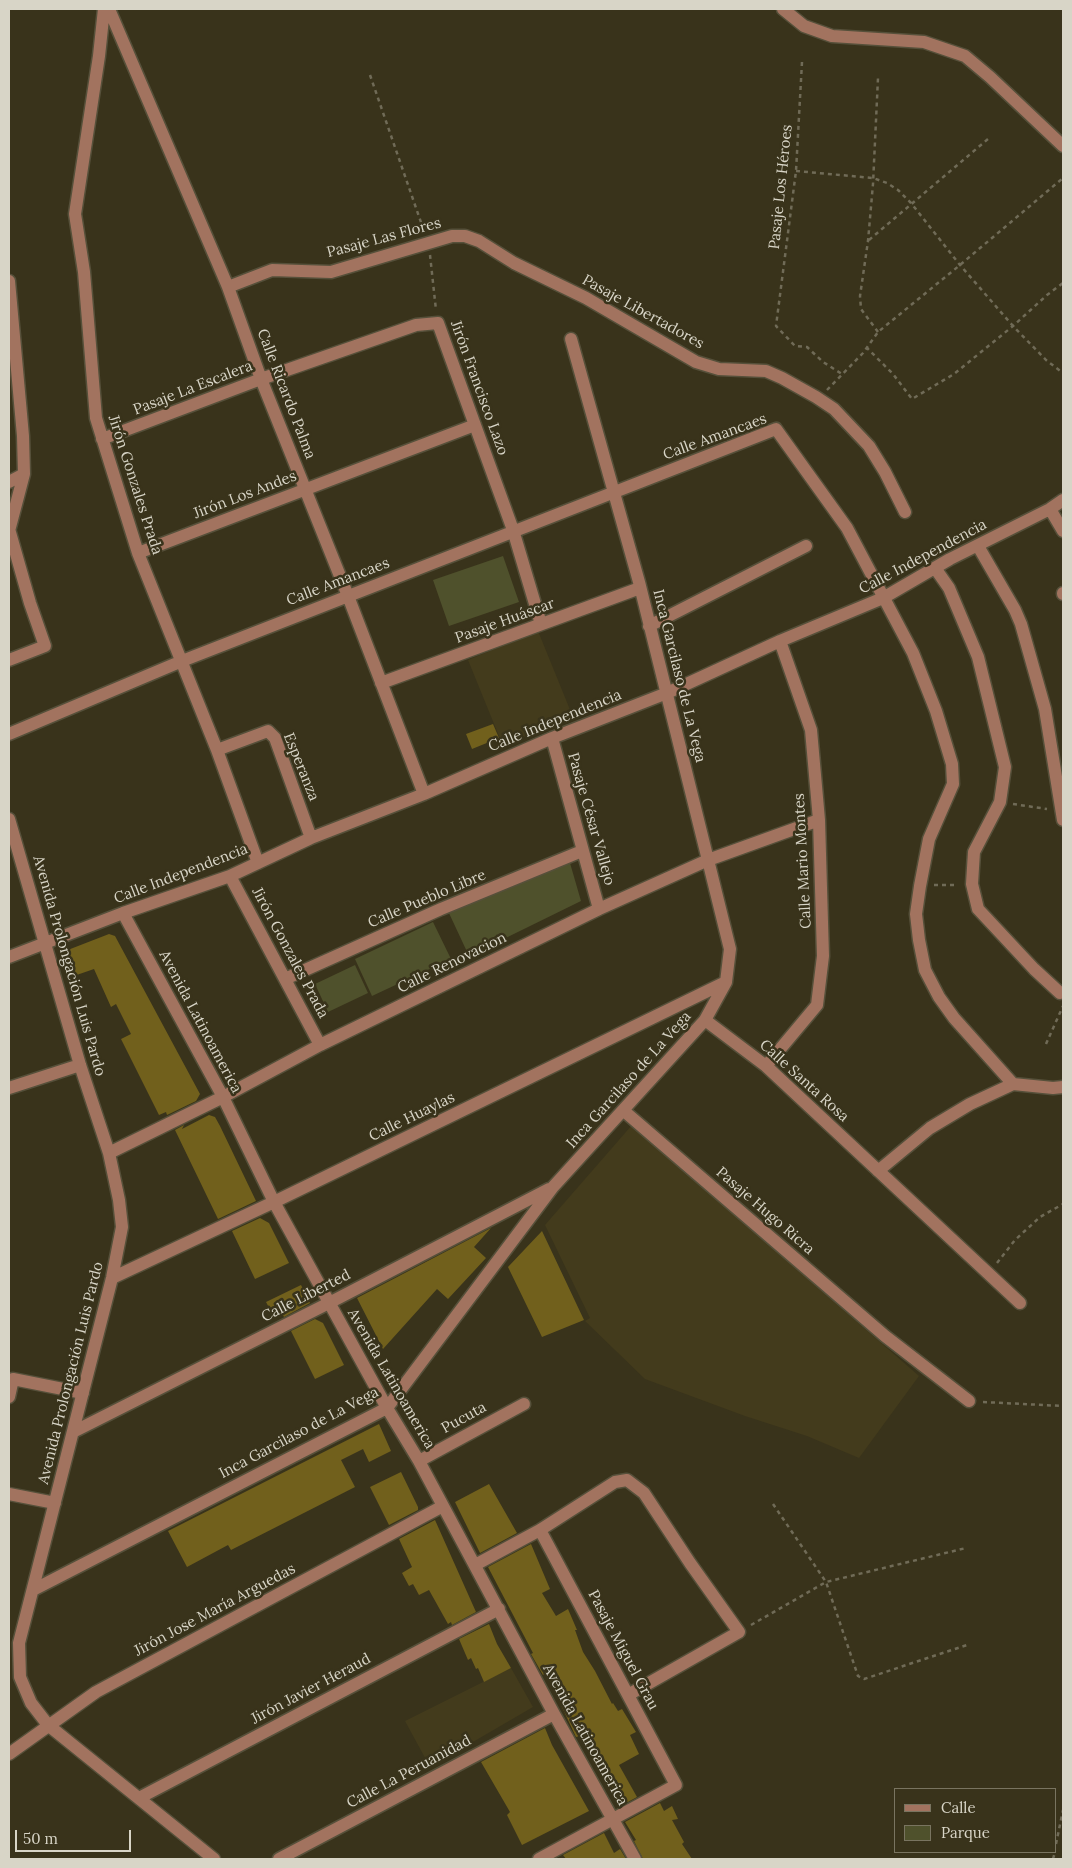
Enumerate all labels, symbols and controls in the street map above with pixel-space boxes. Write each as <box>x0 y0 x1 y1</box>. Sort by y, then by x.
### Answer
street label: Pasaje Los Héroes <box>765 124 797 250</box>
street label: Pasaje Las Flores <box>325 214 443 262</box>
street label: Pasaje Libertadores <box>579 271 707 353</box>
street label: Jirón Francisco Lazo <box>446 318 512 458</box>
street label: Calle Ricardo Palma <box>253 326 319 462</box>
street label: Pasaje La Escalera <box>131 357 255 419</box>
street label: Calle Amancaes <box>661 410 769 464</box>
street label: Jirón Gonzales Prada <box>104 413 166 557</box>
street label: Jirón Los Andes <box>191 467 299 523</box>
street label: Calle Independencia <box>856 516 990 598</box>
street label: Calle Amancaes <box>284 554 392 610</box>
street label: Inca Garcilaso de La Vega <box>649 587 709 765</box>
street label: Pasaje Huáscar <box>453 595 557 647</box>
street label: Calle Independencia <box>486 686 624 756</box>
street label: Esperanza <box>279 730 323 804</box>
street label: Pasaje César Vallejo <box>563 751 619 887</box>
street label: Calle Mario Montes <box>790 793 816 929</box>
street label: Calle Independencia <box>112 840 250 908</box>
street label: Avenida Prolongación Luis Pardo <box>29 854 109 1078</box>
street label: Calle Pueblo Libre <box>365 866 489 932</box>
street label: Jirón Gonzales Prada <box>248 884 332 1022</box>
street label: Calle Renovacion <box>395 929 509 997</box>
street label: Avenida Latinoamerica <box>155 948 245 1096</box>
street label: Inca Garcilaso de La Vega <box>563 1008 695 1152</box>
street label: Calle Santa Rosa <box>756 1036 852 1126</box>
street label: Calle Huaylas <box>366 1089 458 1145</box>
street label: Pasaje Hugo Ricra <box>712 1163 818 1259</box>
street label: Avenida Prolongación Luis Pardo <box>35 1260 107 1486</box>
street label: Calle Liberted <box>258 1266 354 1326</box>
street label: Avenida Latinoamerica <box>343 1306 439 1452</box>
street label: Inca Garcilaso de La Vega <box>216 1383 382 1483</box>
street label: Pucuta <box>438 1398 490 1438</box>
street label: Jirón Jose María Arguedas <box>131 1560 299 1660</box>
street label: Pasaje Miguel Grau <box>584 1587 662 1713</box>
street label: Jirón Javier Heraud <box>248 1650 374 1728</box>
street label: Avenida Latinoamerica <box>539 1661 631 1809</box>
street label: Calle La Peruanidad <box>344 1732 474 1812</box>
legend <box>894 1788 1057 1853</box>
text: Calle <box>941 1798 976 1817</box>
scale bar <box>18 1820 134 1852</box>
text: Parque <box>941 1823 990 1842</box>
text: 50 m <box>23 1829 58 1848</box>

